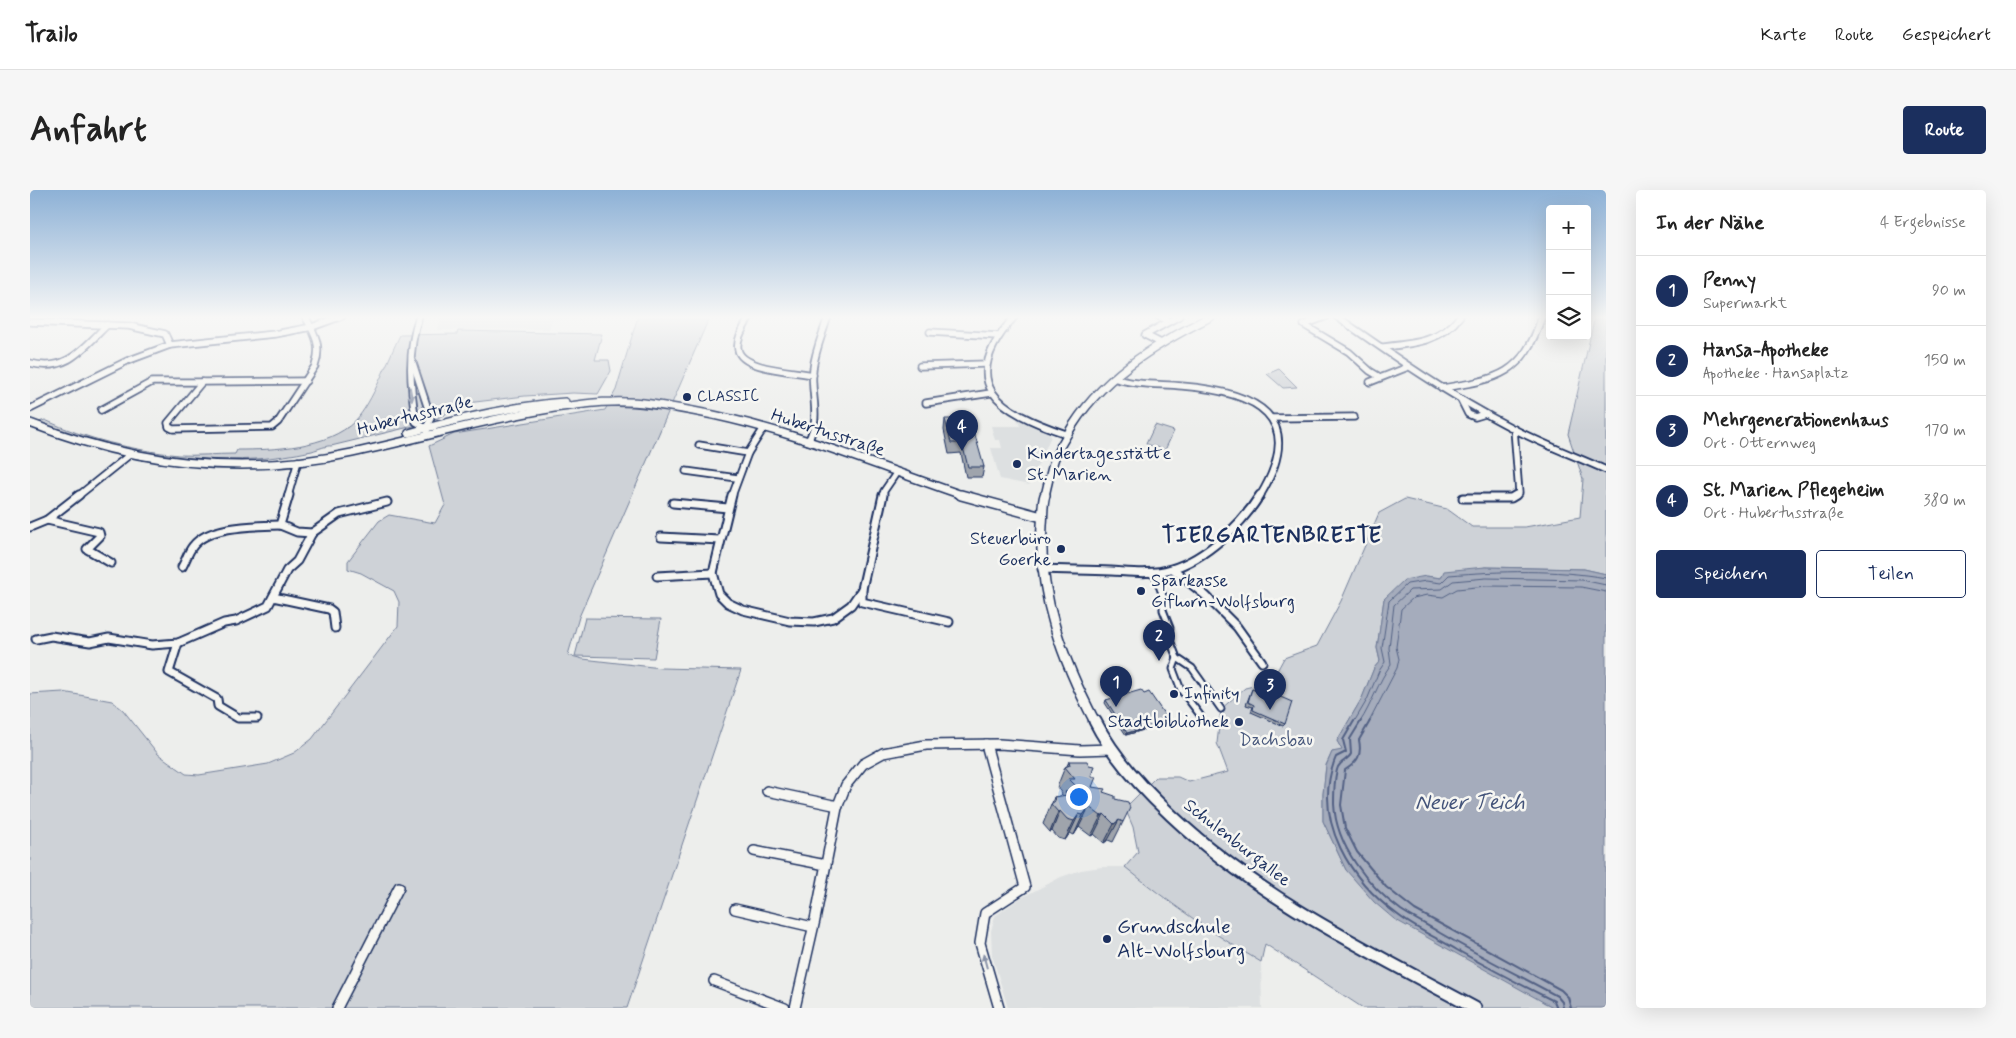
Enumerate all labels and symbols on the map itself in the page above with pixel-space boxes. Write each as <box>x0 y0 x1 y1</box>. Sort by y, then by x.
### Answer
one-way arrow <box>407 386 415 402</box>
place label: CLASSIC <box>697 387 759 407</box>
street label: Hubertusstraße <box>355 390 476 442</box>
marker: CLASSIC <box>681 391 693 403</box>
street label: Hubertusstraße <box>768 403 888 463</box>
pin: 4 <box>946 410 978 451</box>
place label: Kindertagesstätte St. Marien <box>1027 442 1171 487</box>
marker: Kindertagesstätte St. Marien <box>1011 458 1023 470</box>
district label: TIERGARTENBREITE <box>1162 522 1382 550</box>
place label: Steuerbüro Goerke <box>970 527 1051 572</box>
marker: Steuerbüro Goerke <box>1055 543 1067 555</box>
place label: Sparkasse Gifhorn-Wolfsburg <box>1151 569 1295 614</box>
marker: Sparkasse Gifhorn-Wolfsburg <box>1135 585 1147 597</box>
pin: 2 <box>1143 620 1175 661</box>
pin: 1 <box>1100 666 1132 707</box>
pin: 3 <box>1254 669 1286 710</box>
place label: Infinity <box>1184 682 1240 706</box>
marker: Infinity <box>1168 688 1180 700</box>
place label: Stadtbibliothek <box>1108 710 1229 734</box>
marker: Stadtbibliothek <box>1233 716 1245 728</box>
park label: Dachsbau <box>1239 728 1313 752</box>
your location <box>1066 784 1092 810</box>
water label: Neuer Teich <box>1415 789 1525 817</box>
street label: Schulenburgallee <box>1177 794 1296 894</box>
place label: Grundschule Alt-Wolfsburg <box>1117 913 1245 965</box>
marker: Grundschule Alt-Wolfsburg <box>1101 933 1113 945</box>
one-way arrow <box>981 954 989 969</box>

